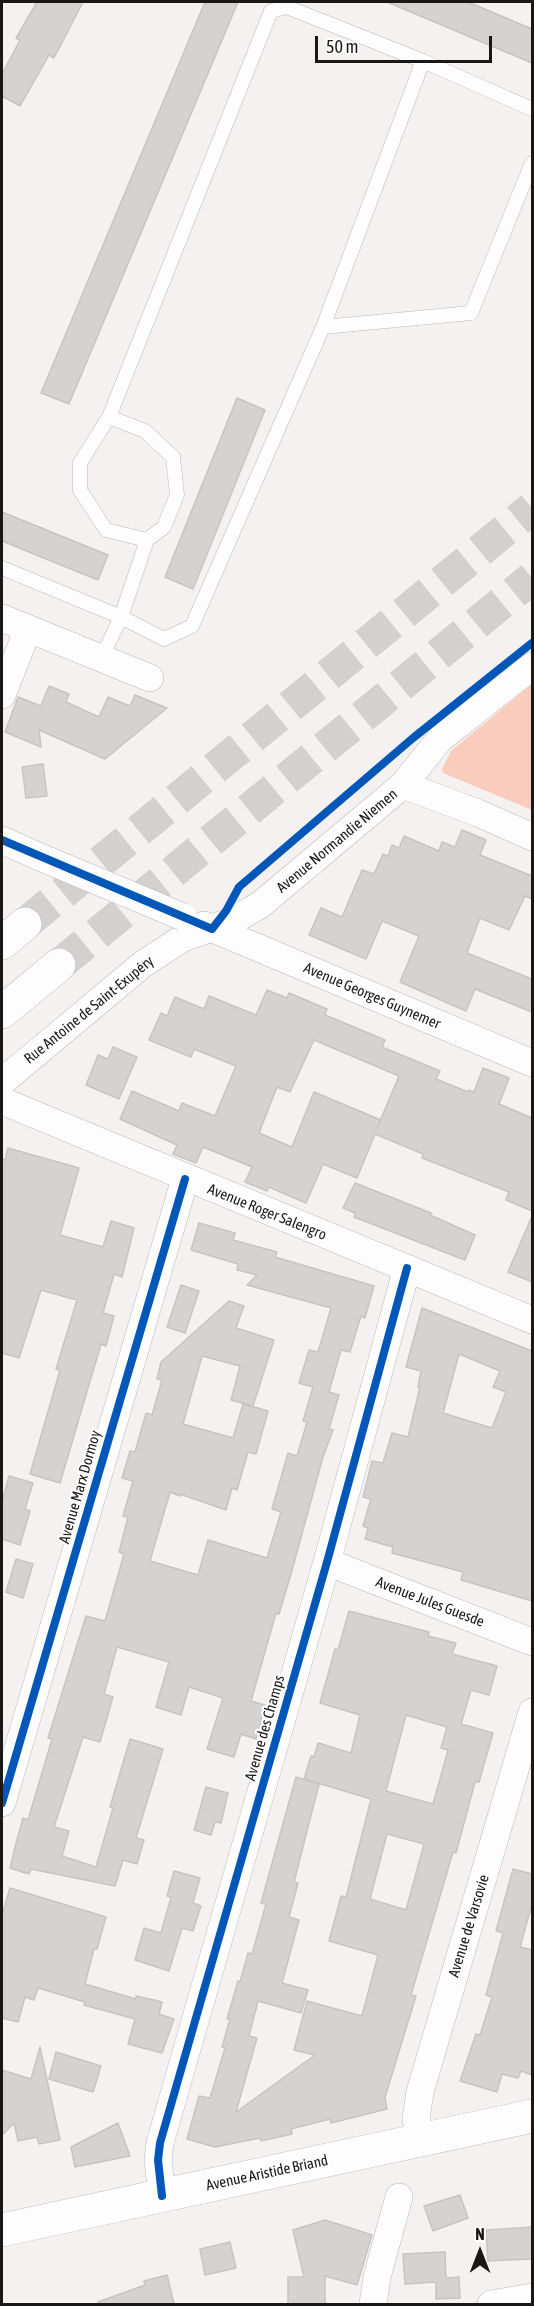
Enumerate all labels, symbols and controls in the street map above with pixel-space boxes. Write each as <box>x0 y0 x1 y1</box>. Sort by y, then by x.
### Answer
scale bar <box>318 24 495 62</box>
text: 50 m <box>326 36 358 57</box>
street label: Avenue Normandie Niemen <box>273 785 401 897</box>
street label: Rue Antoine de Saint-Exupéry <box>21 952 157 1068</box>
street label: Avenue Georges Guynemer <box>301 959 443 1033</box>
street label: Avenue Roger Salengro <box>205 1180 329 1244</box>
street label: Avenue Marx Dormoy <box>55 1428 105 1546</box>
street label: Avenue Jules Guesde <box>373 1573 487 1631</box>
street label: Avenue des Champs <box>241 1673 289 1783</box>
street label: Avenue de Varsovie <box>445 1872 493 1980</box>
street label: Avenue Aristide Briand <box>204 2151 330 2195</box>
north arrow <box>450 2222 510 2282</box>
text: N <box>475 2225 485 2243</box>

